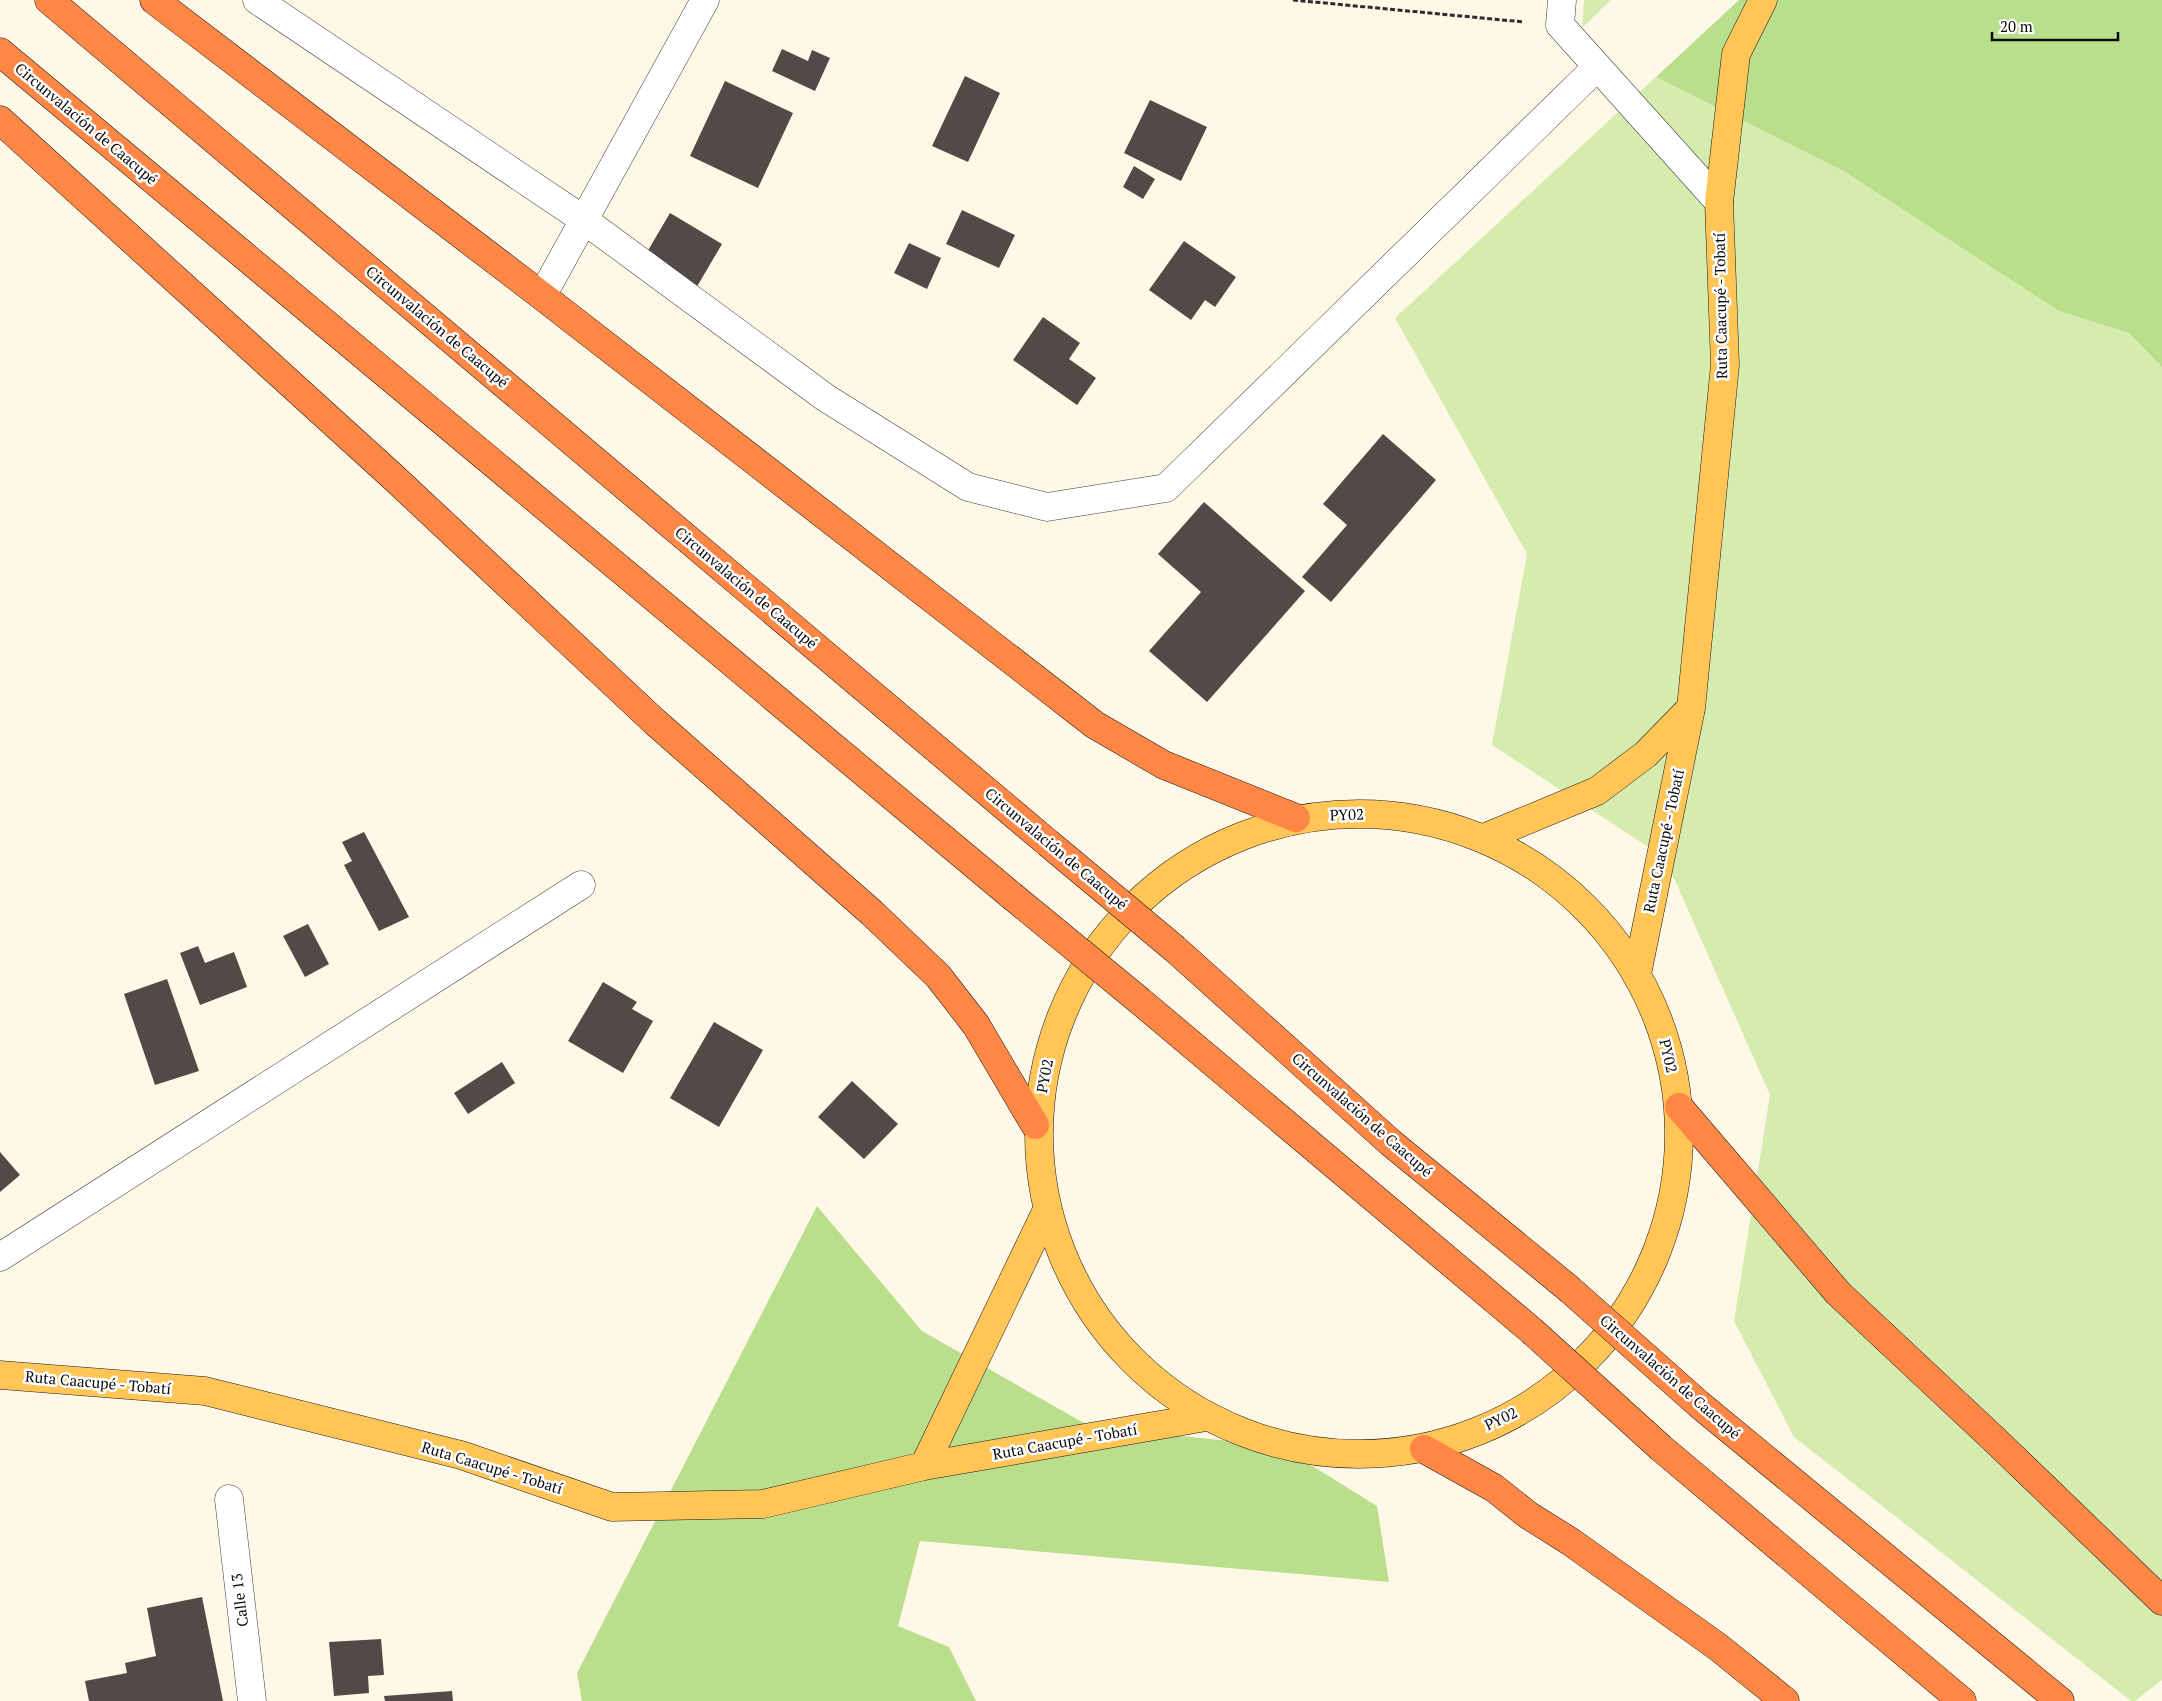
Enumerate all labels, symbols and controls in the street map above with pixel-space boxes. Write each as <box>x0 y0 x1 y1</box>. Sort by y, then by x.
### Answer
scale bar <box>1992 10 2118 42</box>
text: 20 m <box>2000 16 2033 36</box>
street label: Circunvalación de Caacupé <box>11 58 162 189</box>
street label: Ruta Caacupé - Tobatí <box>1709 232 1731 379</box>
street label: Circunvalación de Caacupé <box>362 261 513 392</box>
street label: Circunvalación de Caacupé <box>671 522 822 653</box>
street label: Ruta Caacupé - Tobatí <box>1638 767 1688 914</box>
street label: Circunvalación de Caacupé <box>981 783 1132 914</box>
street label: PY02 <box>1330 803 1364 825</box>
street label: PY02 <box>1655 1037 1683 1075</box>
street label: Circunvalación de Caacupé <box>1288 1048 1437 1181</box>
street label: PY02 <box>1031 1057 1057 1094</box>
street label: Circunvalación de Caacupé <box>1596 1310 1745 1443</box>
street label: Ruta Caacupé - Tobatí <box>24 1366 172 1398</box>
street label: PY02 <box>1481 1402 1520 1434</box>
street label: Ruta Caacupé - Tobatí <box>991 1418 1139 1464</box>
street label: Ruta Caacupé - Tobatí <box>419 1436 566 1498</box>
street label: Calle 13 <box>226 1572 252 1628</box>

